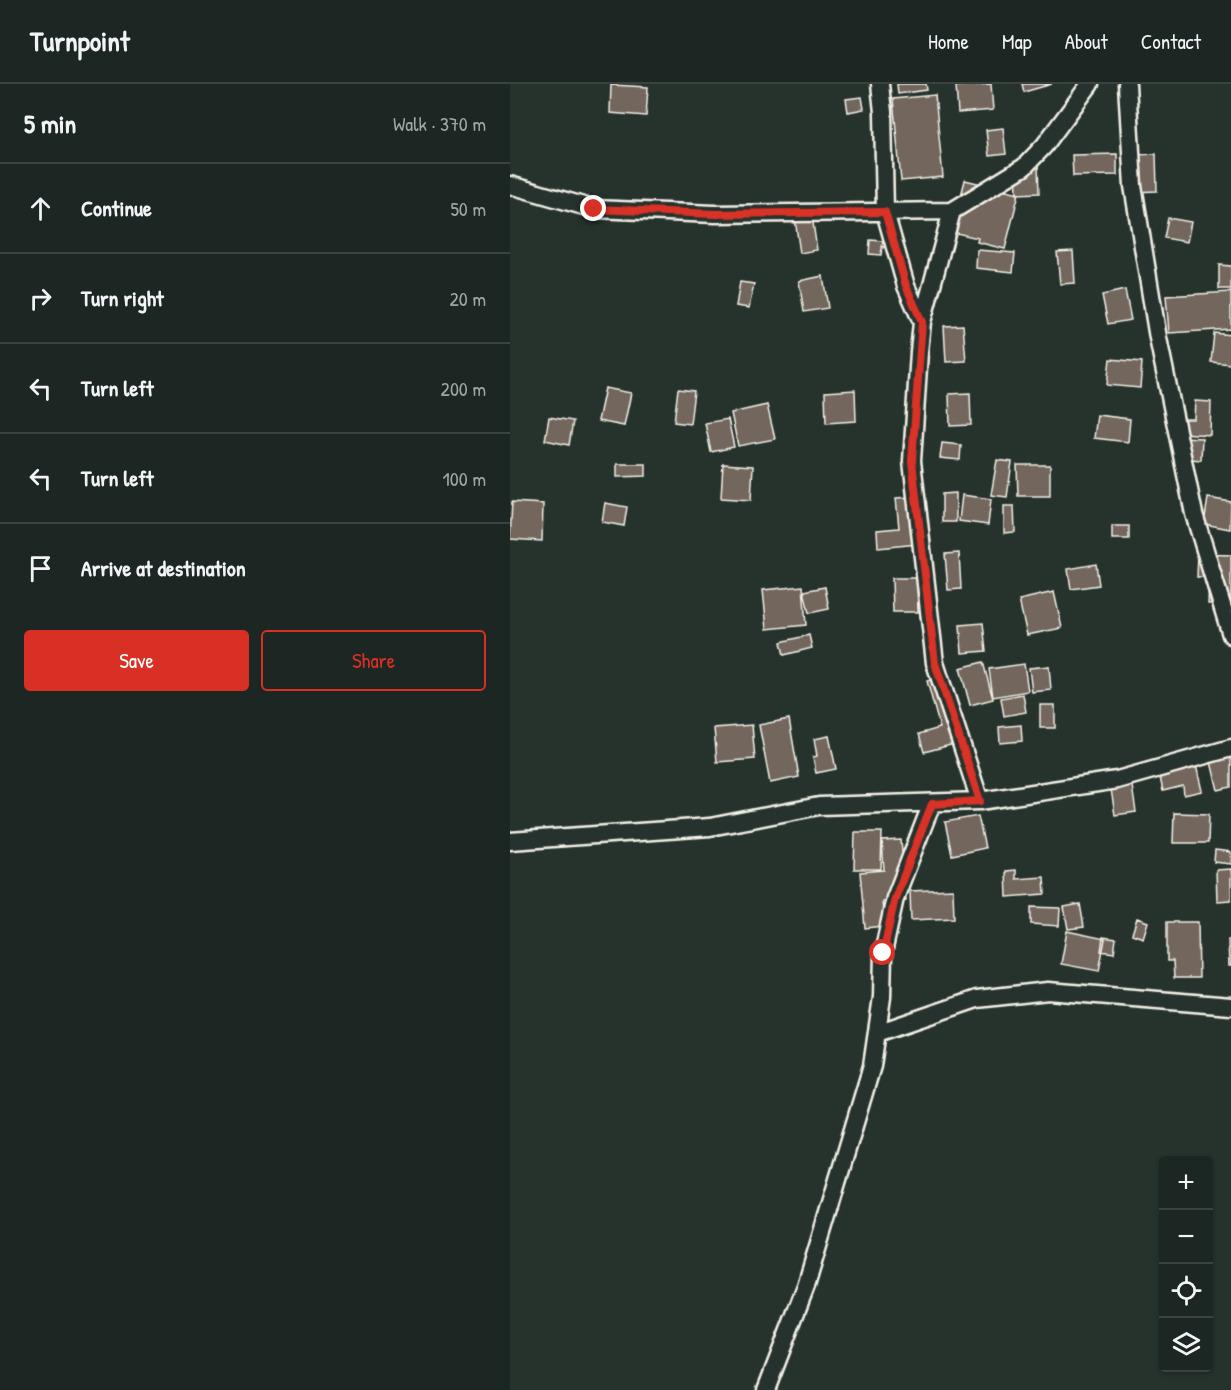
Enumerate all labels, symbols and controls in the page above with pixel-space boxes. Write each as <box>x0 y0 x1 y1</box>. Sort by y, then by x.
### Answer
text: Turnpoint <box>30 22 130 60</box>
text: Home <box>928 27 969 56</box>
text: Map <box>1002 27 1032 56</box>
text: About <box>1065 27 1108 56</box>
text: Contact <box>1141 27 1201 56</box>
text: 5 min <box>24 106 76 141</box>
text: Walk · 370 m <box>393 110 486 137</box>
icon: ahead <box>24 192 57 225</box>
text: Continue <box>81 193 152 223</box>
text: 50 m <box>450 195 486 222</box>
route end <box>580 195 606 221</box>
icon: right <box>24 282 57 315</box>
text: Turn right <box>81 283 164 313</box>
text: 20 m <box>449 285 486 312</box>
icon: left <box>24 372 57 405</box>
text: Turn left <box>81 373 154 403</box>
text: 200 m <box>441 375 486 402</box>
icon: left <box>24 462 57 495</box>
text: Turn left <box>81 463 154 493</box>
text: 100 m <box>443 465 486 492</box>
icon: arrive <box>24 552 57 585</box>
text: Arrive at destination <box>81 553 246 583</box>
button: Save <box>24 630 249 691</box>
button: Share <box>261 630 486 691</box>
route start <box>869 939 895 965</box>
map controls <box>1159 1156 1213 1372</box>
button: + <box>1159 1156 1213 1210</box>
button: − <box>1159 1210 1213 1264</box>
button: locate <box>1159 1264 1213 1318</box>
button: layers <box>1159 1318 1213 1372</box>

